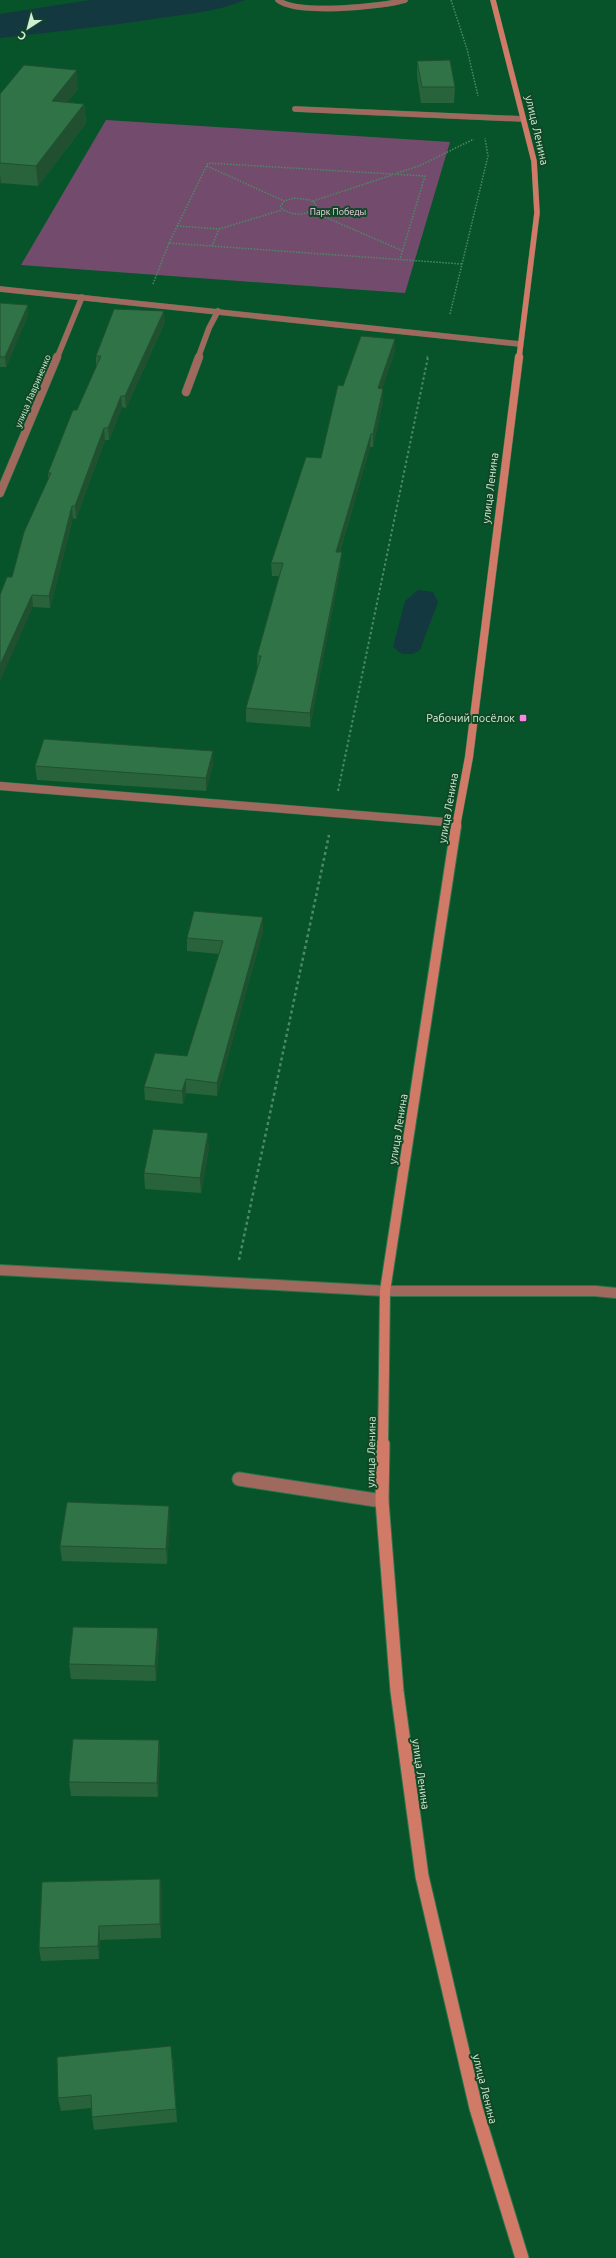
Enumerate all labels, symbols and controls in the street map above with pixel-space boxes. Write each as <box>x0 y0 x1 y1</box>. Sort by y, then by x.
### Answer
north arrow <box>8 8 48 48</box>
text: С <box>16 29 28 43</box>
street label: улица Ленина <box>523 94 551 166</box>
park label: Парк Победы <box>310 207 366 217</box>
street label: улица Лавриненко <box>13 353 53 429</box>
street label: улица Ленина <box>480 452 500 524</box>
place label: Рабочий посёлок <box>426 712 515 724</box>
marker: Рабочий посёлок <box>518 713 528 723</box>
street label: улица Ленина <box>436 772 460 844</box>
street label: улица Ленина <box>386 1093 410 1165</box>
street label: улица Ленина <box>364 1416 378 1488</box>
street label: улица Ленина <box>410 1738 432 1810</box>
street label: улица Ленина <box>471 2053 499 2125</box>

